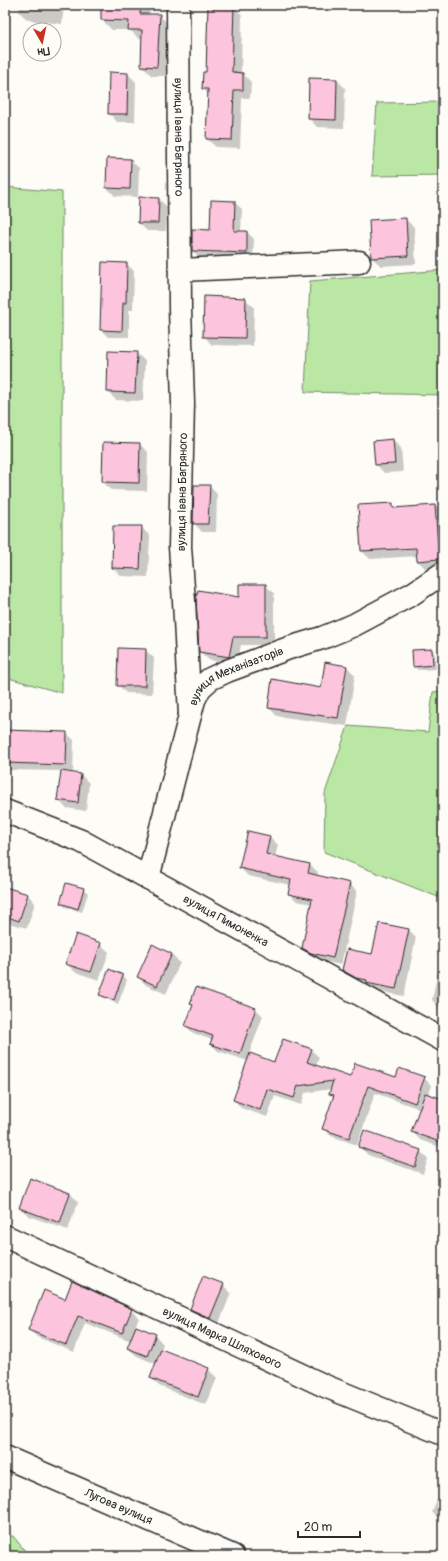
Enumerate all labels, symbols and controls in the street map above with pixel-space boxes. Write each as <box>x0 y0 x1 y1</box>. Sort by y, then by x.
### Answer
north arrow <box>22 22 62 62</box>
text: Пн <box>36 44 50 59</box>
street label: вулиця Івана Багряного <box>170 78 186 197</box>
street label: вулиця Івана Багряного <box>174 432 191 551</box>
street label: вулиця Механізаторів <box>186 644 286 707</box>
street label: вулиця Пимоненка <box>180 892 271 951</box>
street label: вулиця Марка Шляхового <box>160 1304 285 1373</box>
street label: Лугова вулиця <box>81 1485 155 1528</box>
scale bar <box>298 1513 360 1539</box>
text: 20 m <box>304 1520 333 1535</box>

